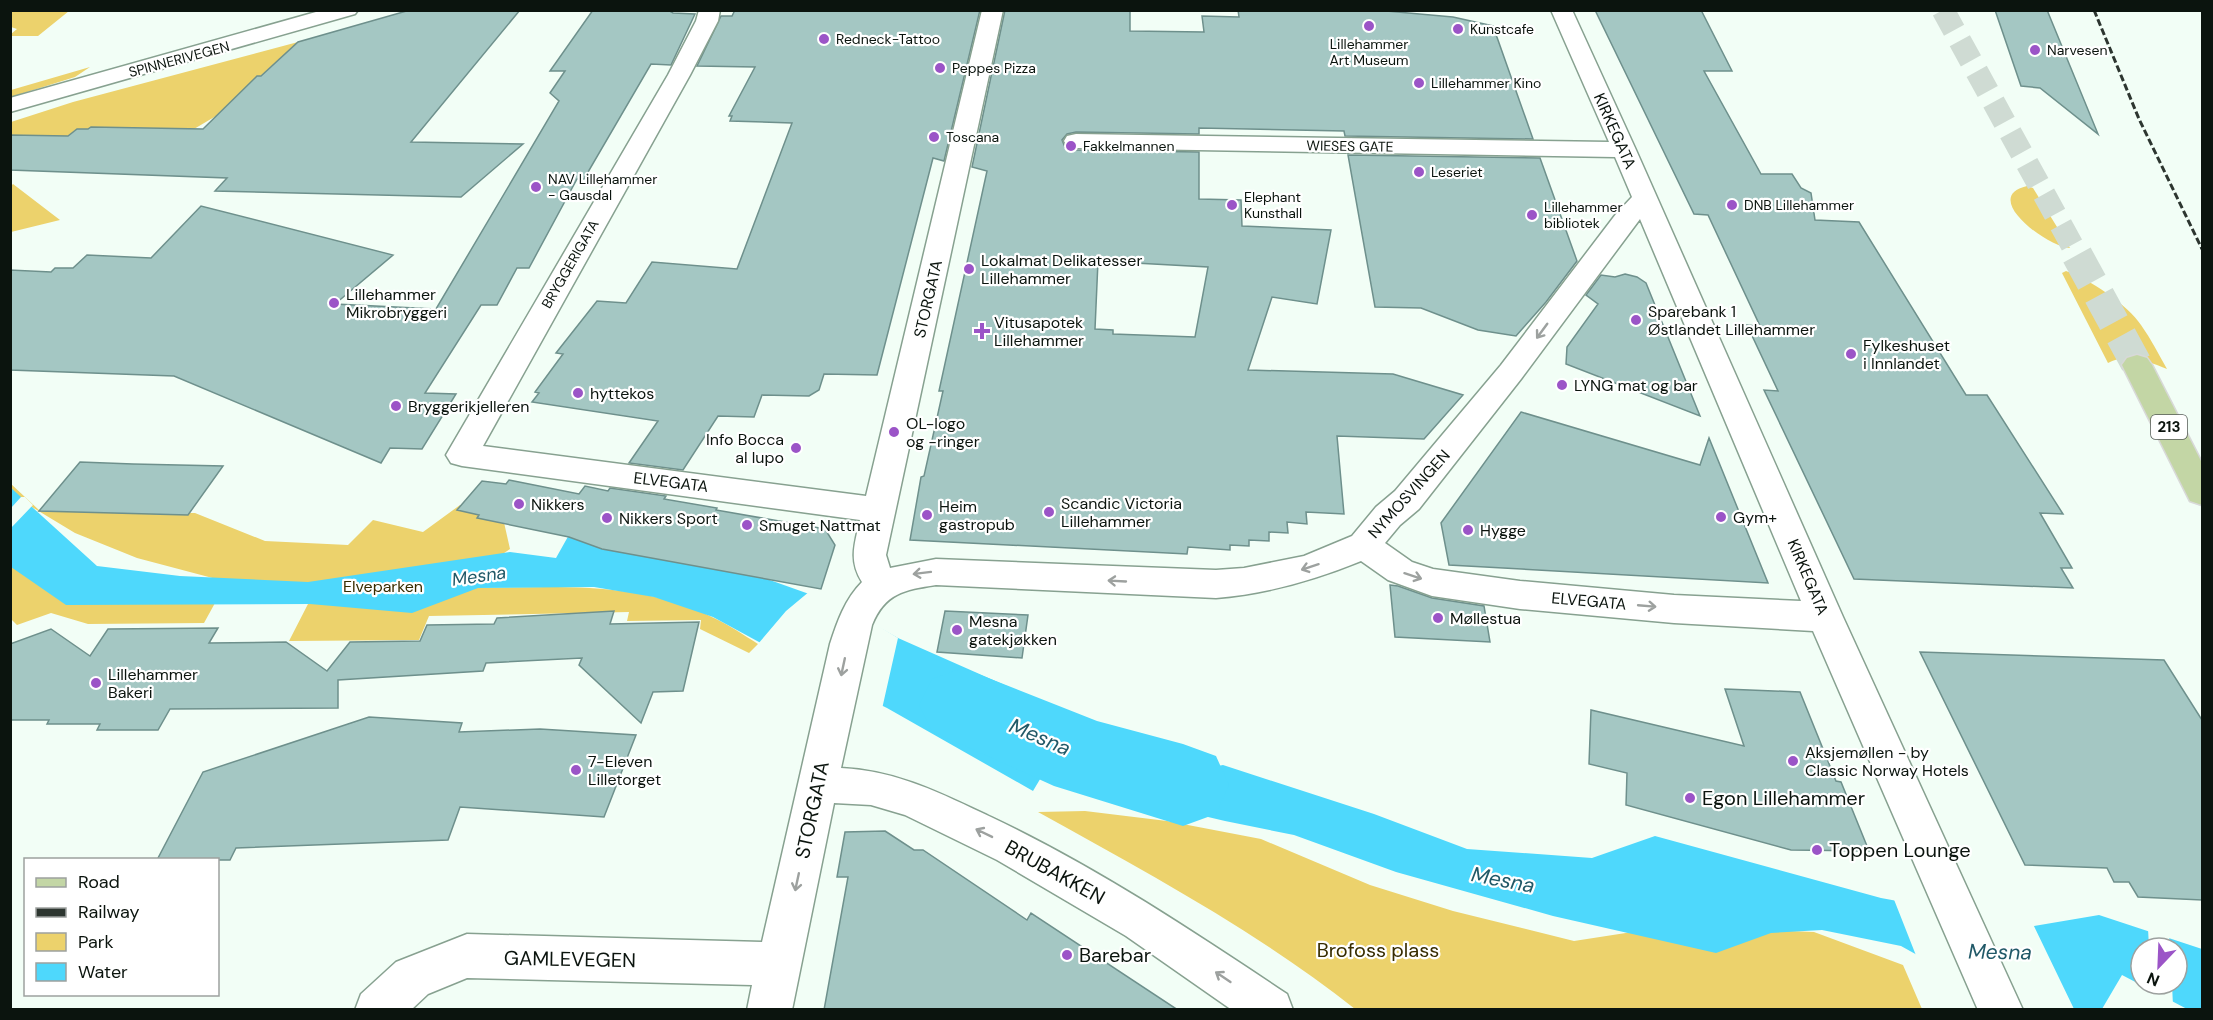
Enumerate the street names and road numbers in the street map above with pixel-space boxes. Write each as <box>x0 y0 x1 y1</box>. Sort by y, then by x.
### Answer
street label: SPINNERIVEGEN <box>127 37 231 81</box>
street label: KIRKEGATA <box>1589 90 1641 173</box>
street label: WIESES GATE <box>1306 136 1394 156</box>
street label: BRYGGERIGATA <box>537 216 603 312</box>
street label: STORGATA <box>909 258 947 340</box>
road number: 213 <box>2151 415 2187 439</box>
street label: NYMOSVINGEN <box>1363 445 1455 543</box>
street label: ELVEGATA <box>632 467 710 497</box>
street label: KIRKEGATA <box>1783 536 1834 619</box>
street label: ELVEGATA <box>1551 587 1628 615</box>
street label: STORGATA <box>789 759 835 861</box>
street label: BRUBAKKEN <box>1000 834 1110 910</box>
street label: GAMLEVEGEN <box>504 945 636 973</box>

